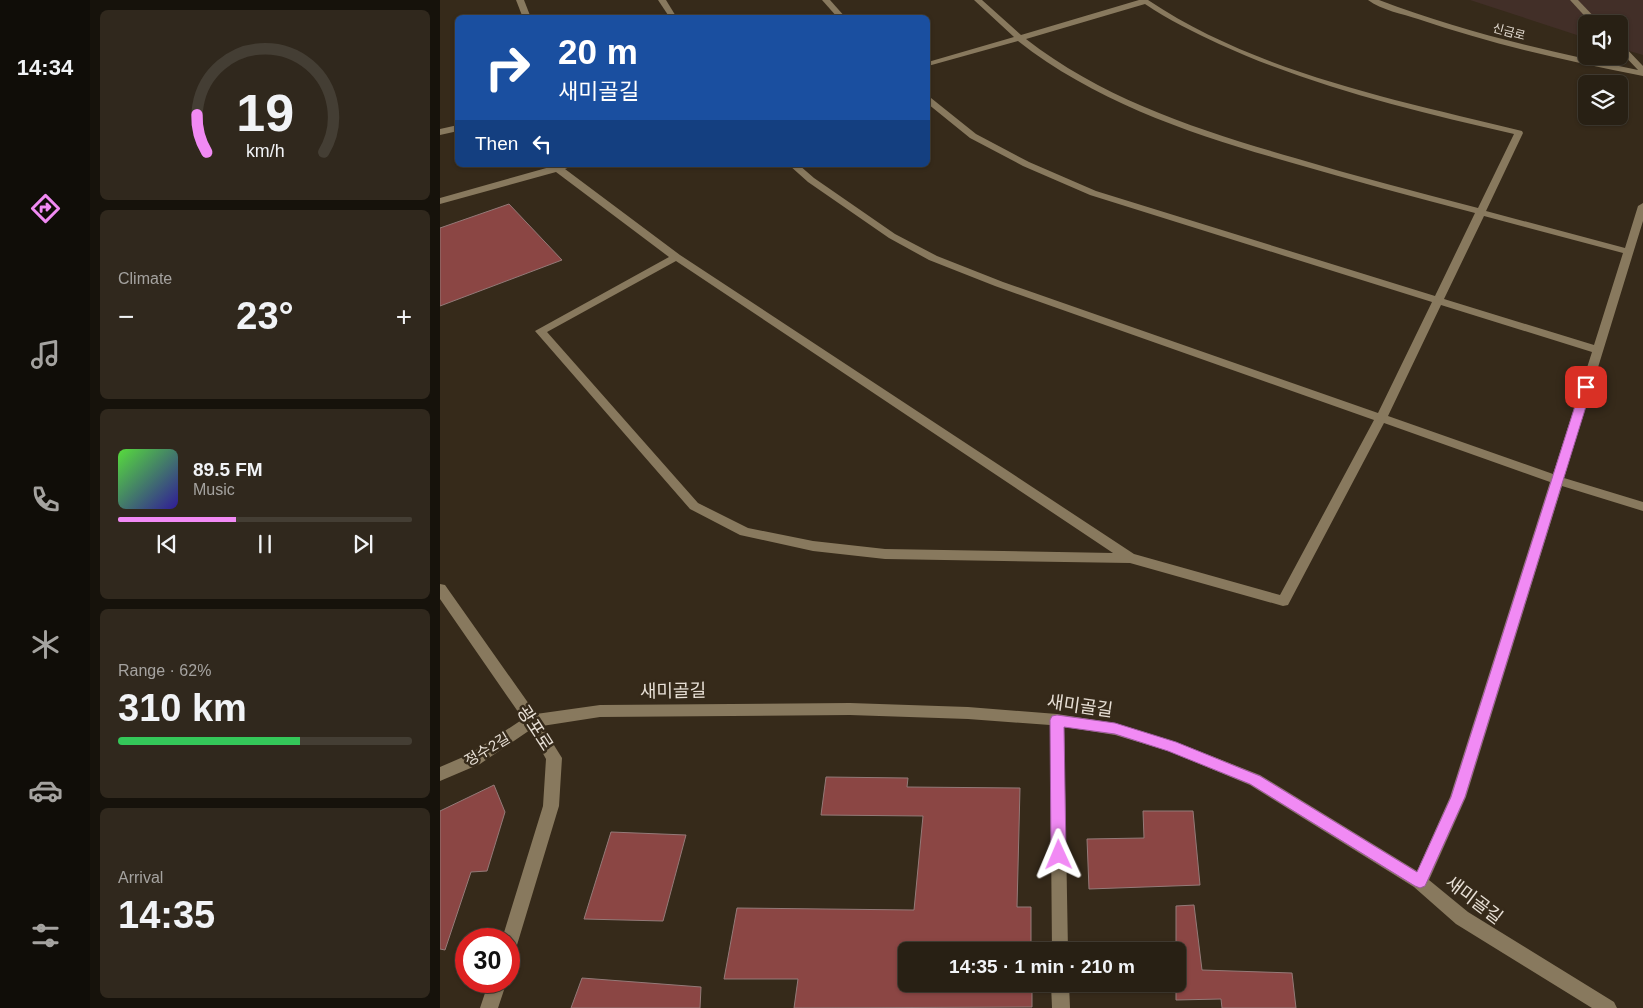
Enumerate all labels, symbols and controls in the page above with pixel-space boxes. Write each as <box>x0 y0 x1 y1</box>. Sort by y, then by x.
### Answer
map controls <box>1578 15 1628 125</box>
button: sound <box>1578 15 1628 65</box>
street label: 신금로 <box>1491 21 1527 43</box>
text: 20 m <box>558 32 638 71</box>
icon: right <box>475 35 540 100</box>
text: 14:34 <box>17 55 73 80</box>
button: layers <box>1578 75 1628 125</box>
text: 새미골길 <box>558 79 639 104</box>
text: 19 <box>236 84 294 142</box>
icon: left <box>528 130 556 158</box>
text: Then <box>475 133 518 154</box>
text: km/h <box>246 141 284 161</box>
icon: directions <box>28 191 63 226</box>
text: Climate <box>118 270 172 287</box>
text: 23° <box>236 295 294 337</box>
text: − <box>118 301 134 332</box>
text: + <box>396 301 412 332</box>
icon: music <box>28 337 63 372</box>
pin <box>1565 366 1607 408</box>
icon: arrive <box>1572 373 1600 401</box>
text: 89.5 FM <box>193 459 263 480</box>
text: Music <box>193 481 235 498</box>
icon: phone <box>28 482 63 517</box>
icon: previous <box>153 530 181 558</box>
icon: pause <box>251 530 279 558</box>
icon: next <box>349 530 377 558</box>
icon: climate <box>28 627 63 662</box>
text: Range · 62% <box>118 662 211 679</box>
street label: 새미골길 <box>640 680 706 702</box>
text: 310 km <box>118 687 247 729</box>
street label: 새미골길 <box>1046 691 1114 721</box>
street label: 광포로 <box>513 702 557 754</box>
street label: 정수2길 <box>461 729 513 769</box>
icon: car <box>28 773 63 808</box>
position arrow <box>1032 828 1084 880</box>
text: Arrival <box>118 869 163 886</box>
street label: 새미골길 <box>1442 872 1506 928</box>
text: 14:35 <box>118 894 215 936</box>
icon: filters <box>28 918 63 953</box>
speed limit sign: 30 <box>455 928 520 993</box>
text: 14:35 · 1 min · 210 m <box>949 956 1135 977</box>

